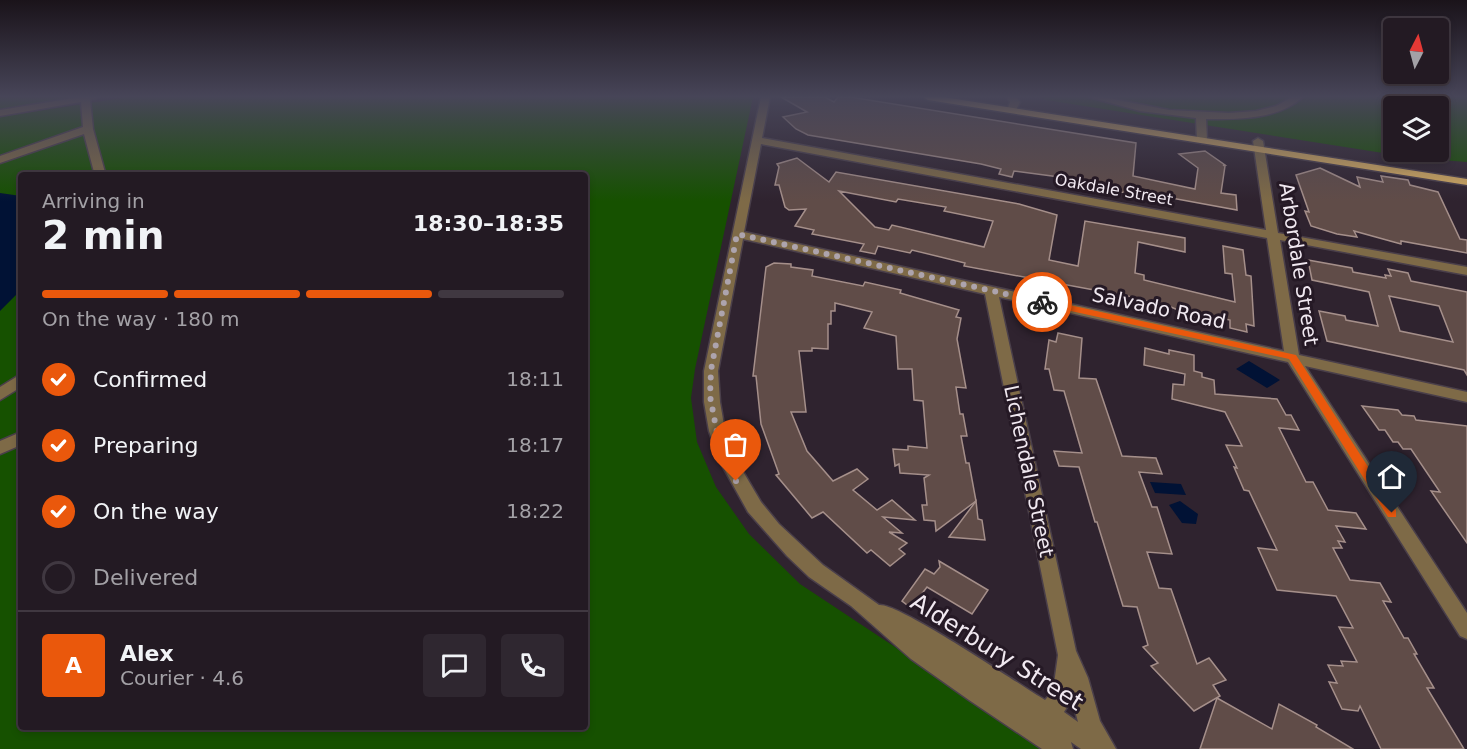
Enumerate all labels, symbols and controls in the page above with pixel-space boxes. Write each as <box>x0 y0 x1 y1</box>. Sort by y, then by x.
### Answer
north arrow <box>1383 18 1449 84</box>
map controls <box>1383 18 1449 162</box>
button: layers <box>1383 96 1449 162</box>
street label: Oakdale Street <box>1053 170 1174 209</box>
street label: Arbordale Street <box>1274 181 1324 347</box>
text: Arriving in <box>42 189 145 213</box>
text: 18:30–18:35 <box>413 211 564 236</box>
text: 2 min <box>42 213 164 258</box>
courier <box>1012 272 1072 332</box>
street label: Salvado Road <box>1090 282 1228 334</box>
icon: bike <box>1026 286 1059 319</box>
text: On the way · 180 m <box>42 307 240 331</box>
icon: check <box>42 363 75 396</box>
text: Confirmed <box>93 367 207 392</box>
text: 18:11 <box>506 367 564 391</box>
street label: Lichendale Street <box>999 383 1059 559</box>
pin <box>710 419 761 481</box>
icon: bag <box>719 428 752 461</box>
icon: check <box>42 429 75 462</box>
text: Preparing <box>93 433 199 458</box>
text: 18:17 <box>506 433 564 457</box>
pin <box>1366 451 1417 513</box>
icon: home <box>1375 460 1408 493</box>
icon: check <box>42 495 75 528</box>
text: On the way <box>93 499 219 524</box>
text: 18:22 <box>506 499 564 523</box>
text: Delivered <box>93 565 198 590</box>
street label: Alderbury Street <box>906 588 1088 716</box>
button: chat <box>423 634 486 697</box>
button: phone <box>501 634 564 697</box>
text: Alex <box>120 641 174 666</box>
text: A <box>65 653 82 678</box>
text: Courier · 4.6 <box>120 666 244 690</box>

